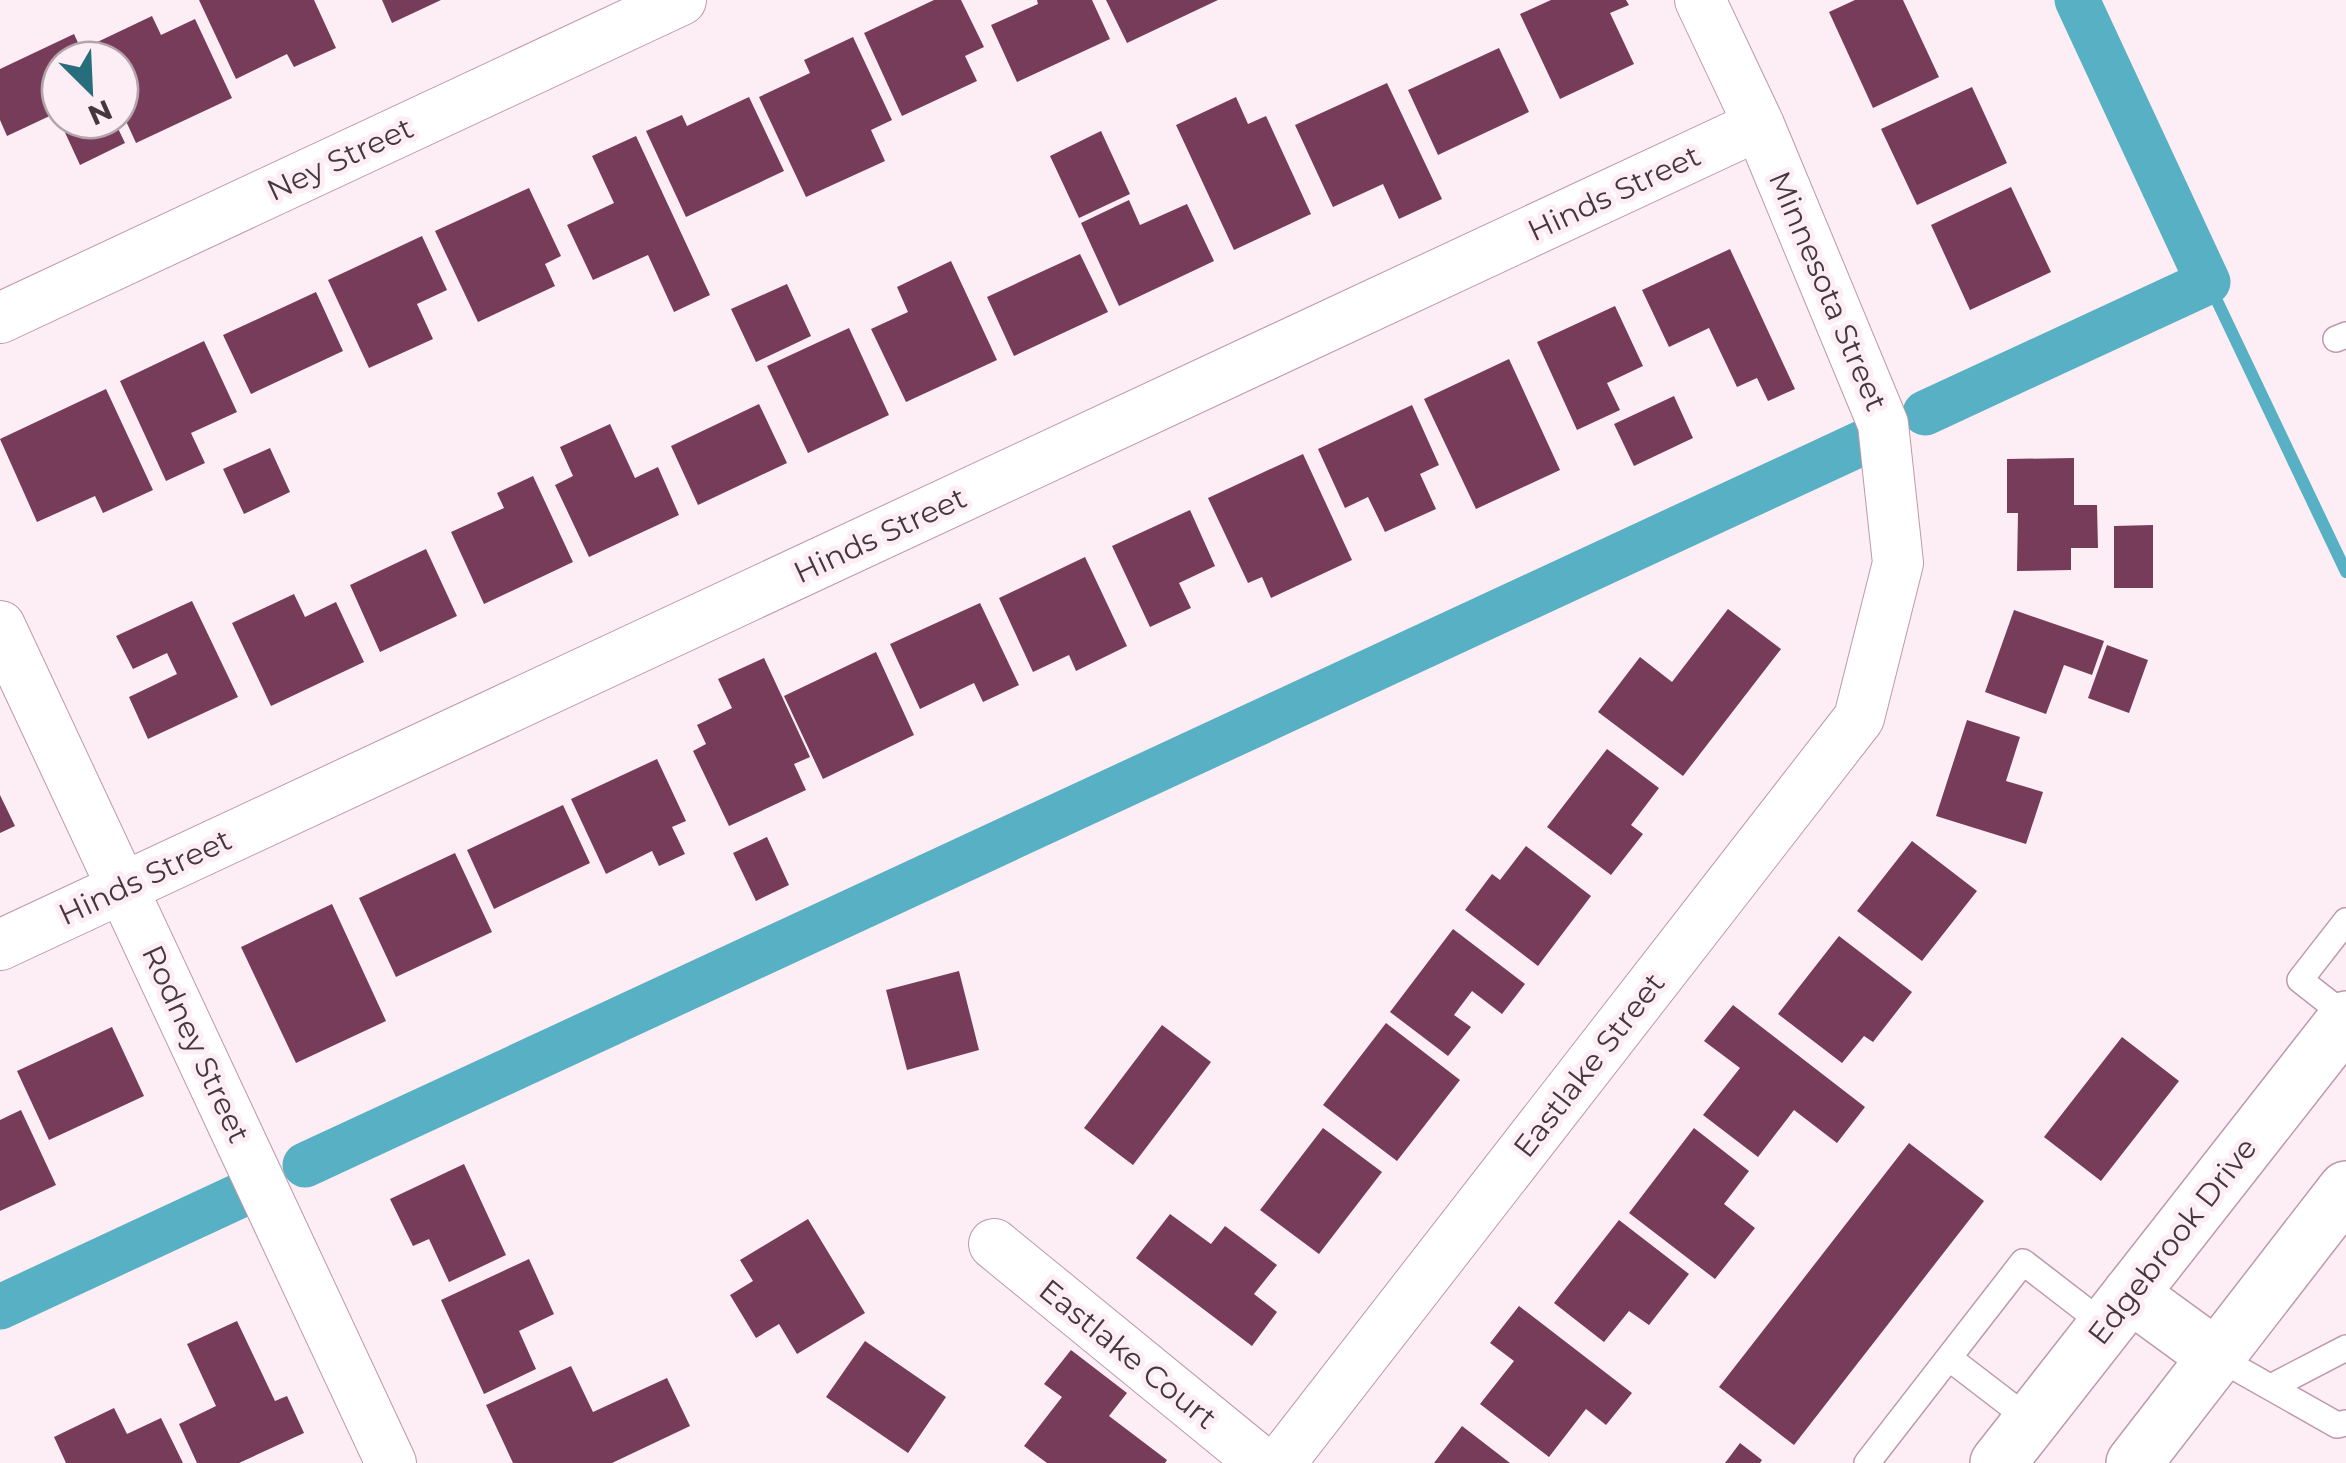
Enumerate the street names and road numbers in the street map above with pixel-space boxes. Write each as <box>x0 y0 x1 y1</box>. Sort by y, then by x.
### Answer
street label: Ney Street <box>261 109 419 209</box>
street label: Hinds Street <box>1522 137 1706 249</box>
street label: Minnesota Street <box>1761 166 1895 416</box>
street label: Hinds Street <box>788 479 972 591</box>
street label: Hinds Street <box>53 821 237 933</box>
street label: Rodney Street <box>134 939 258 1149</box>
street label: Eastlake Street <box>1505 965 1673 1165</box>
street label: Edgebrook Drive <box>2080 1130 2264 1352</box>
street label: Eastlake Court <box>1032 1271 1224 1437</box>

